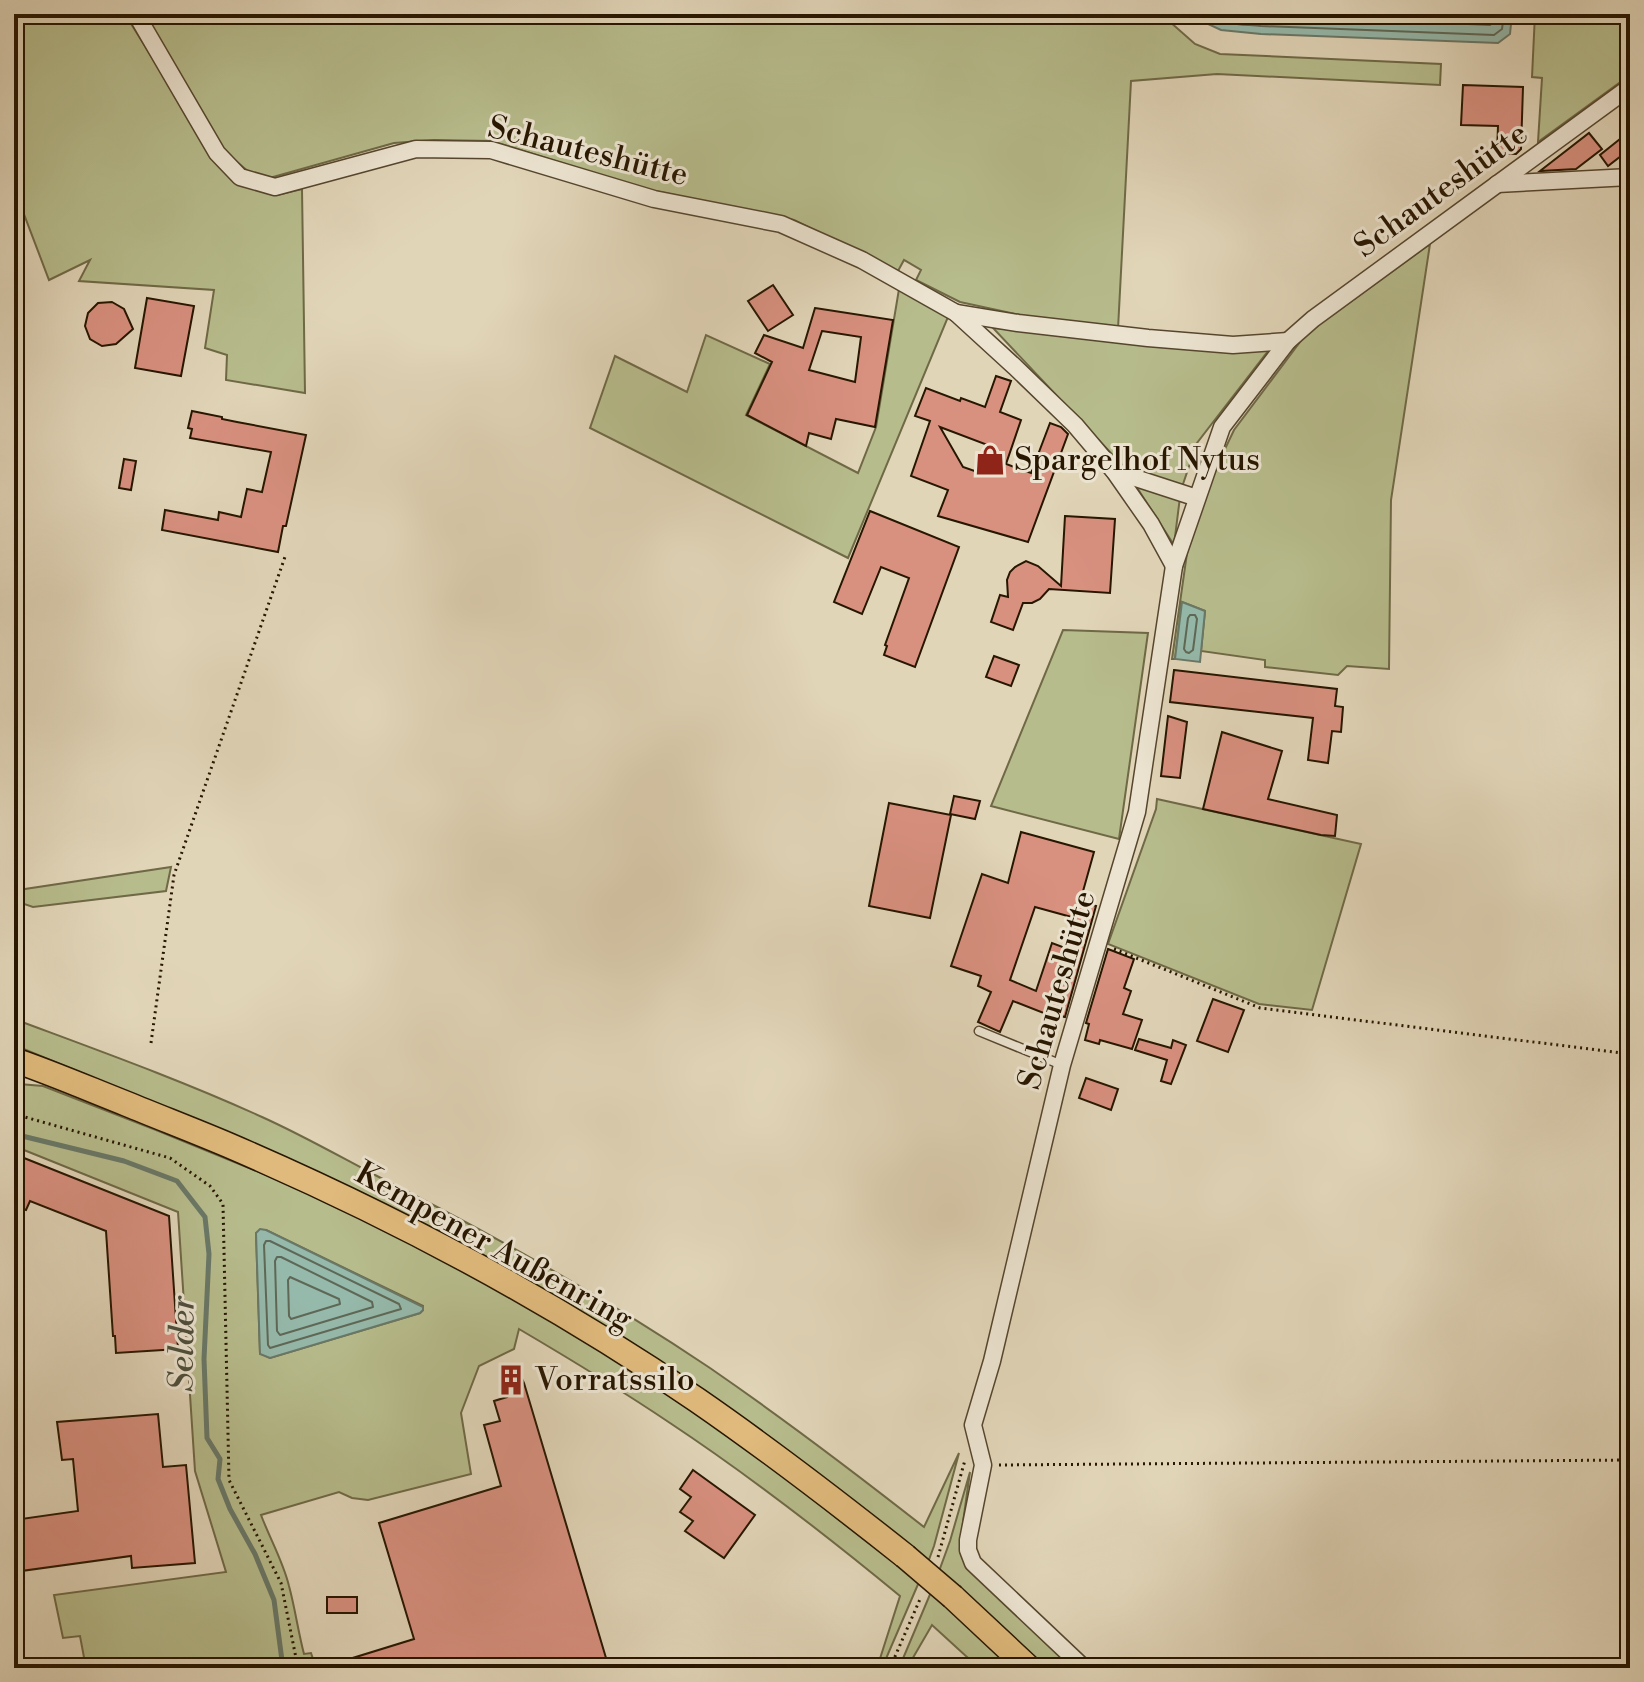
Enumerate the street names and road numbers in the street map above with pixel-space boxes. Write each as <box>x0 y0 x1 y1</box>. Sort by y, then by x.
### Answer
street label: Schauteshütte <box>484 107 692 195</box>
street label: Schauteshütte <box>1346 114 1536 266</box>
street label: Schauteshütte <box>1010 886 1104 1094</box>
street label: Kempener Außenring <box>348 1153 640 1339</box>

